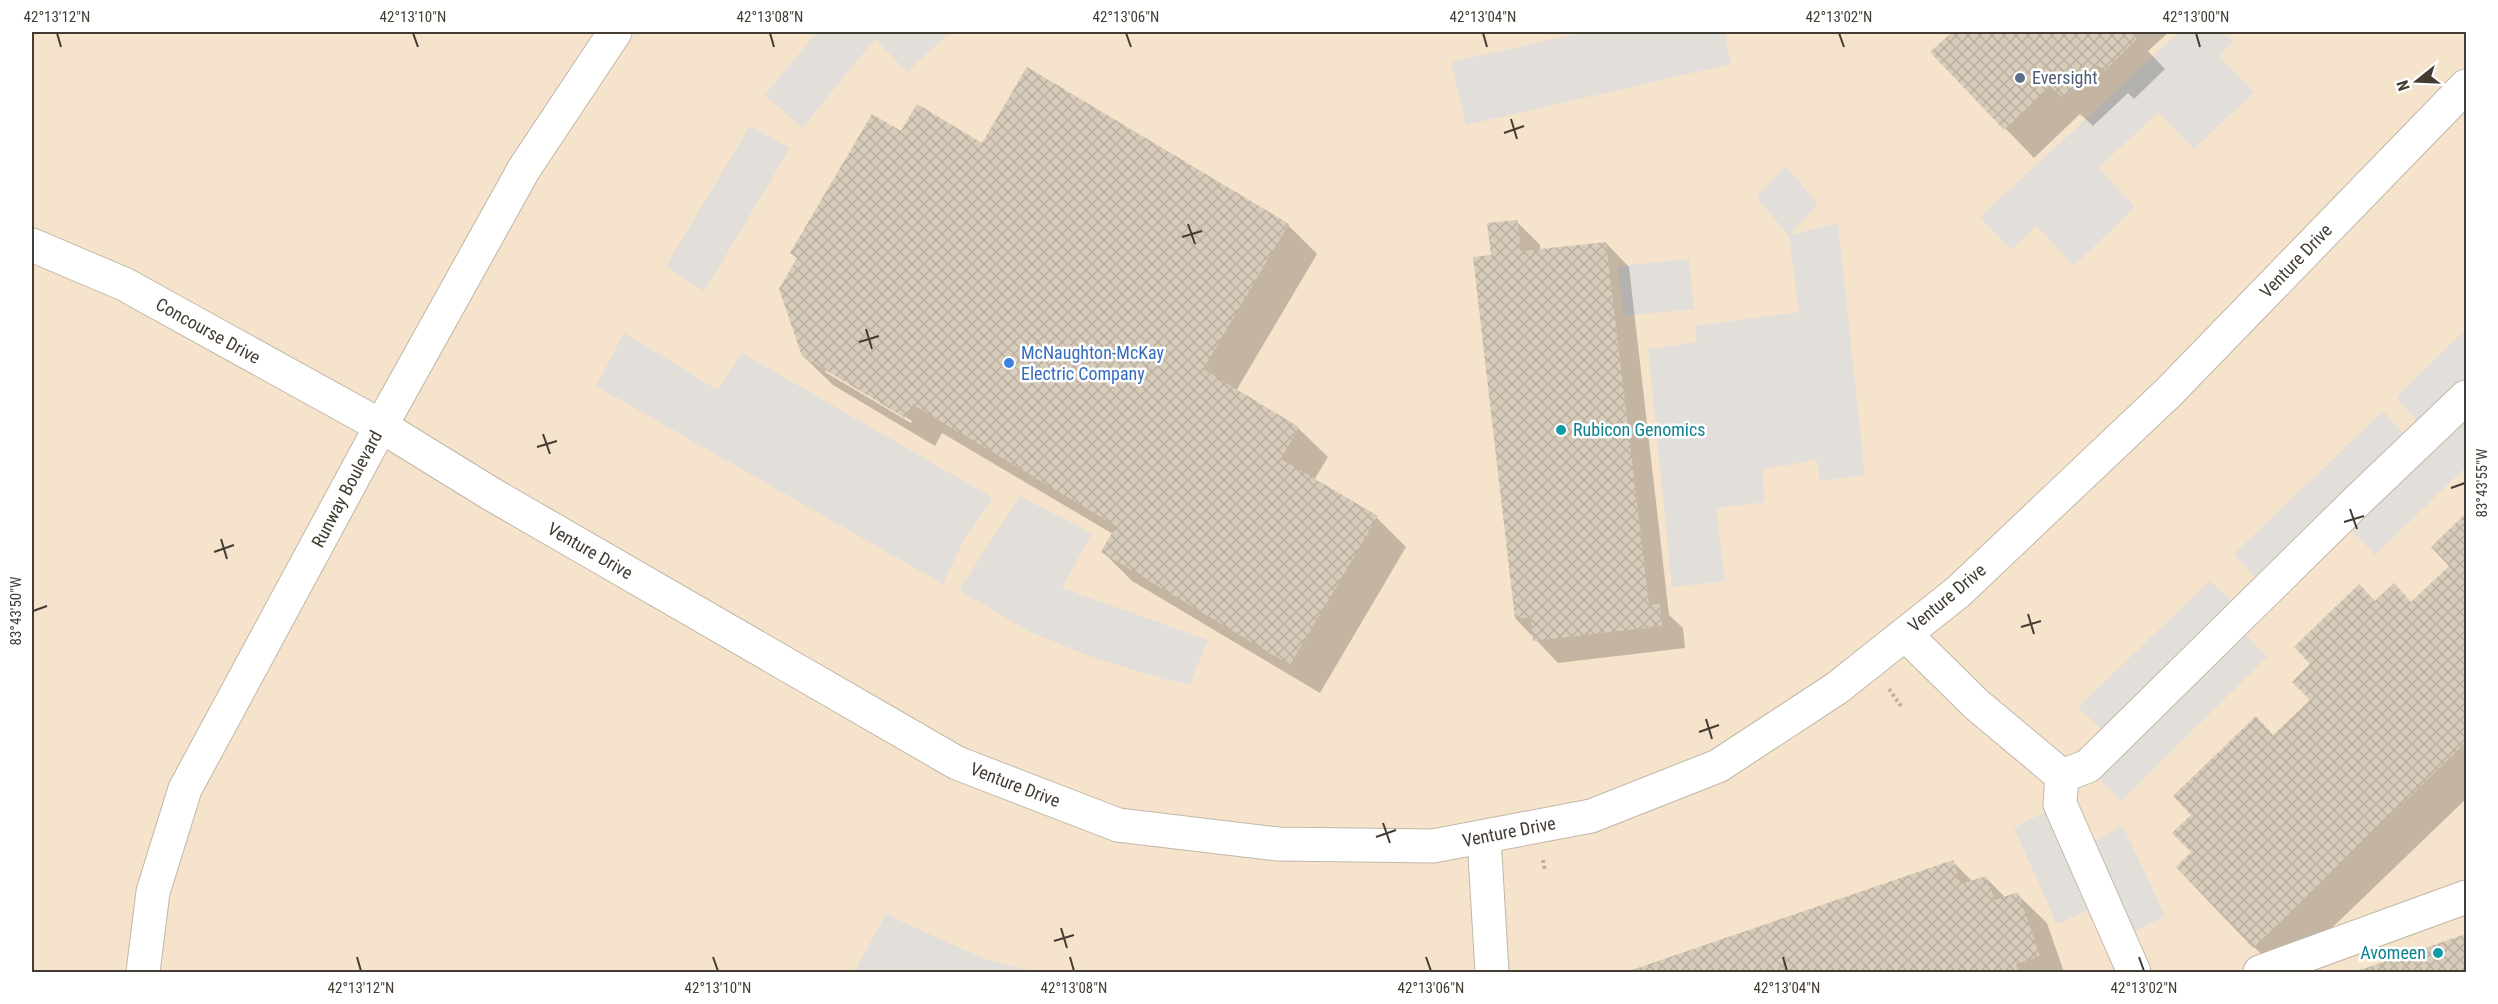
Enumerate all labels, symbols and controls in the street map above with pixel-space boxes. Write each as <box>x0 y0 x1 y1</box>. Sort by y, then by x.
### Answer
text: 42°13'12"N <box>24 8 90 26</box>
text: 42°13'10"N <box>380 8 446 26</box>
text: 42°13'08"N <box>737 8 803 26</box>
text: 42°13'06"N <box>1093 8 1159 26</box>
text: 42°13'04"N <box>1450 8 1516 26</box>
text: 42°13'02"N <box>1806 8 1872 26</box>
text: 42°13'00"N <box>2163 8 2229 26</box>
north arrow <box>2387 51 2447 111</box>
place label: Eversight <box>2032 67 2097 88</box>
marker: Eversight <box>2013 71 2027 85</box>
text: N <box>2393 78 2414 93</box>
street label: Venture Drive <box>2255 219 2336 302</box>
street label: Concourse Drive <box>152 293 264 368</box>
place label: McNaughton-McKay Electric Company <box>1021 342 1165 384</box>
marker: McNaughton-McKay Electric Company <box>1002 356 1016 370</box>
place label: Rubicon Genomics <box>1573 419 1706 440</box>
marker: Rubicon Genomics <box>1554 423 1568 437</box>
street label: Runway Boulevard <box>307 427 386 551</box>
text: 83°43'55"W <box>2473 448 2491 517</box>
street label: Venture Drive <box>544 518 637 583</box>
street label: Venture Drive <box>1904 559 1990 636</box>
text: 83°43'50"W <box>7 576 25 645</box>
street label: Venture Drive <box>967 758 1063 811</box>
street label: Venture Drive <box>1460 812 1557 851</box>
place label: Avomeen <box>2360 942 2426 963</box>
marker: Avomeen <box>2431 946 2445 960</box>
text: 42°13'12"N <box>328 979 394 997</box>
text: 42°13'10"N <box>685 979 751 997</box>
text: 42°13'08"N <box>1041 979 1107 997</box>
text: 42°13'06"N <box>1398 979 1464 997</box>
text: 42°13'04"N <box>1754 979 1820 997</box>
text: 42°13'02"N <box>2111 979 2177 997</box>

